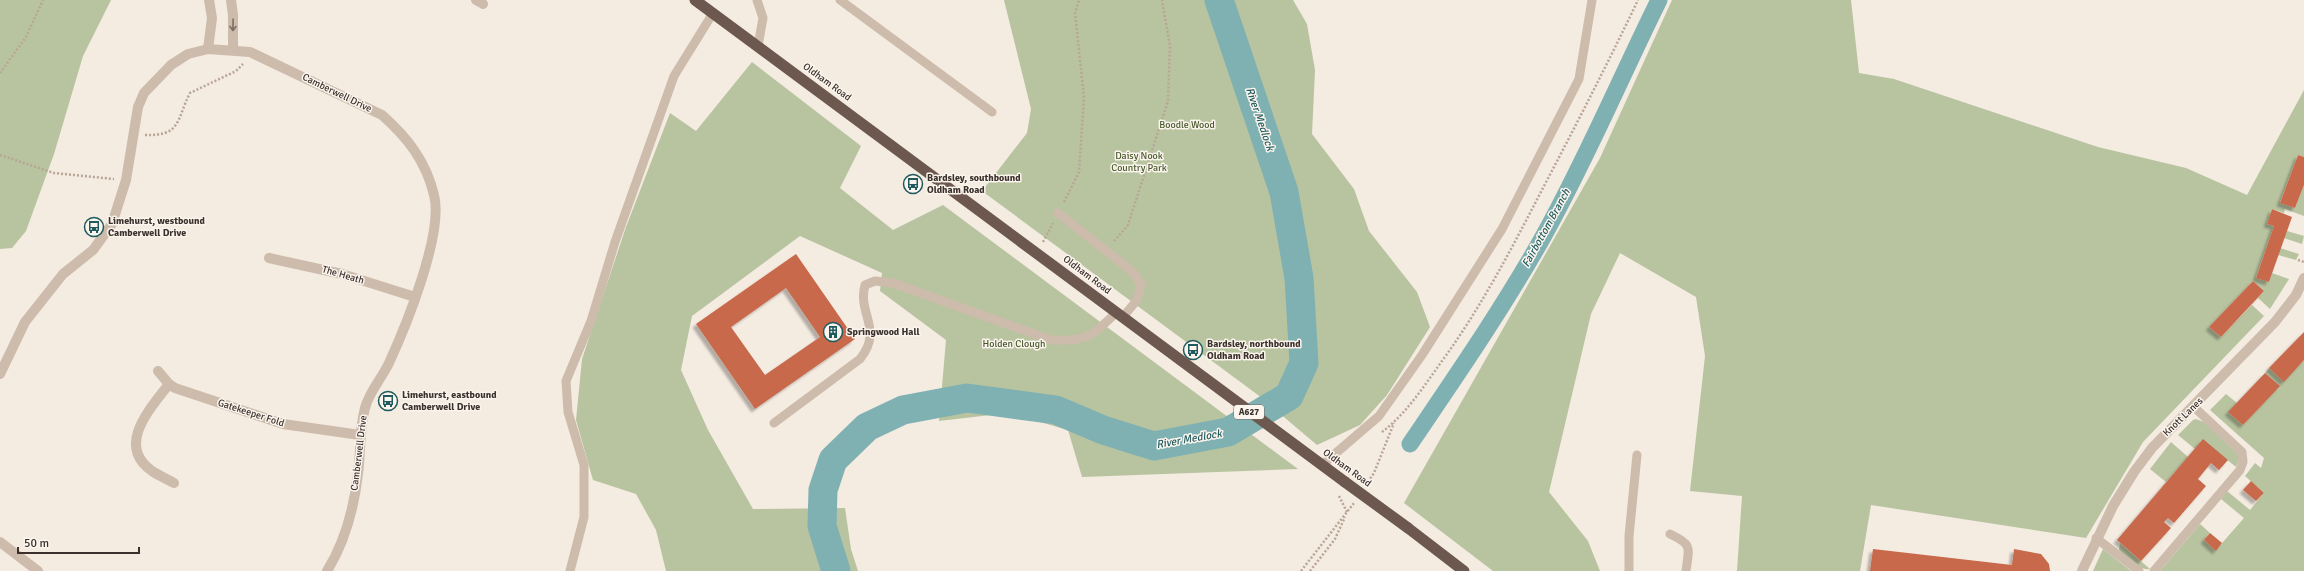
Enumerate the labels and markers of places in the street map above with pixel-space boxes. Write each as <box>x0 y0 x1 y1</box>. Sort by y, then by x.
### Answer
place label: Bardsley, southbound Oldham Road <box>927 172 1021 196</box>
bus stop icon: Bardsley, southbound Oldham Road <box>902 173 924 195</box>
place label: Limehurst, westbound Camberwell Drive <box>108 215 205 239</box>
bus stop icon: Limehurst, westbound Camberwell Drive <box>83 216 105 238</box>
building icon: Springwood Hall <box>822 321 844 343</box>
place label: Springwood Hall <box>847 326 920 338</box>
place label: Bardsley, northbound Oldham Road <box>1207 338 1301 362</box>
bus stop icon: Bardsley, northbound Oldham Road <box>1182 339 1204 361</box>
place label: Limehurst, eastbound Camberwell Drive <box>402 389 497 413</box>
bus stop icon: Limehurst, eastbound Camberwell Drive <box>377 390 399 412</box>

